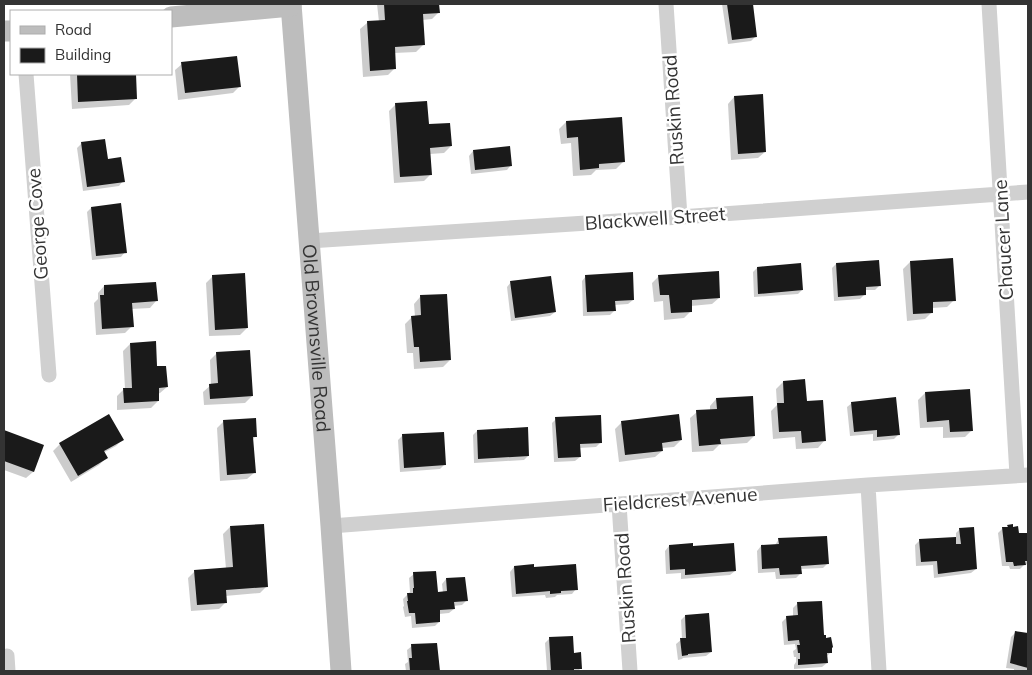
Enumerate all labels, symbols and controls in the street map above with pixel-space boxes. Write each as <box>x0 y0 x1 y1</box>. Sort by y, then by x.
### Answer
legend <box>10 10 172 75</box>
text: Road <box>55 20 92 39</box>
text: Building <box>55 45 111 64</box>
street label: Ruskin Road <box>657 54 689 166</box>
street label: George Cove <box>21 167 53 281</box>
street label: Chaucer Lane <box>988 179 1018 301</box>
street label: Blackwell Street <box>584 201 726 235</box>
street label: Old Brownsville Road <box>297 243 336 433</box>
street label: Fieldcrest Avenue <box>602 482 758 516</box>
street label: Ruskin Road <box>609 532 641 644</box>

